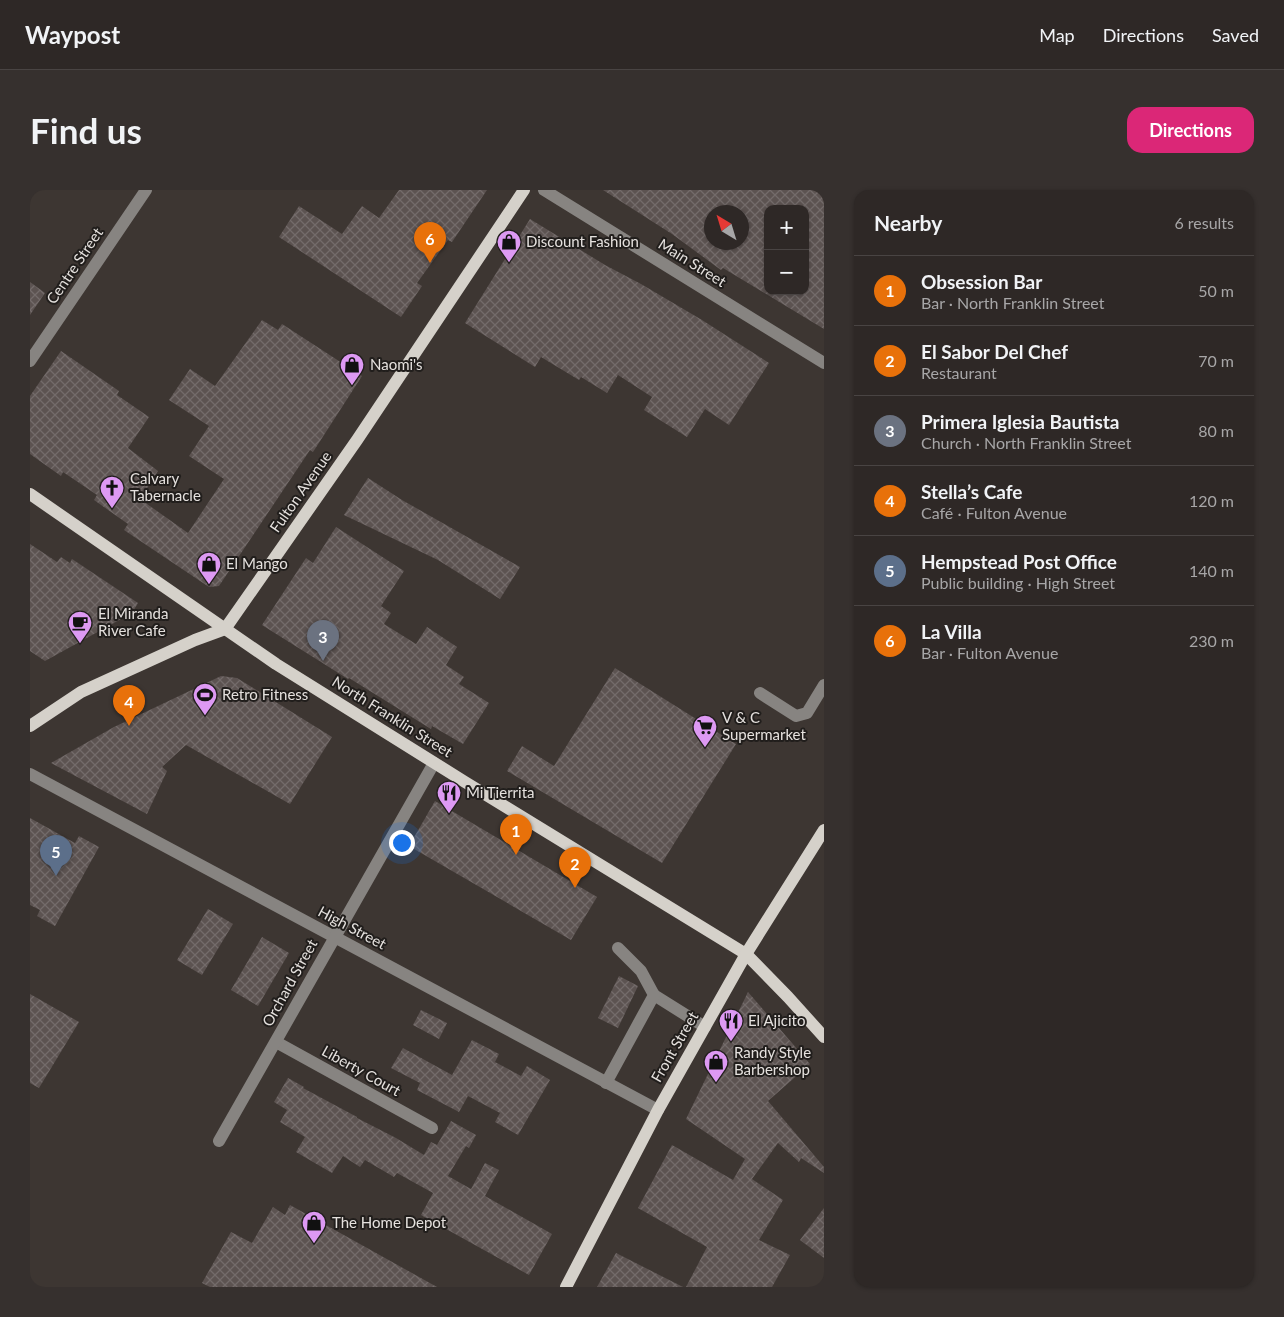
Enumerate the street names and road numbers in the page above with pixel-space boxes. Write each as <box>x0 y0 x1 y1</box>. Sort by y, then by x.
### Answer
street label: Centre Street <box>42 223 107 307</box>
street label: Main Street <box>655 234 730 290</box>
street label: Fulton Avenue <box>266 447 335 536</box>
street label: North Franklin Street <box>329 672 456 761</box>
street label: High Street <box>315 902 390 953</box>
street label: Orchard Street <box>258 935 321 1029</box>
street label: Front Street <box>647 1007 702 1085</box>
street label: Liberty Court <box>319 1041 405 1099</box>

